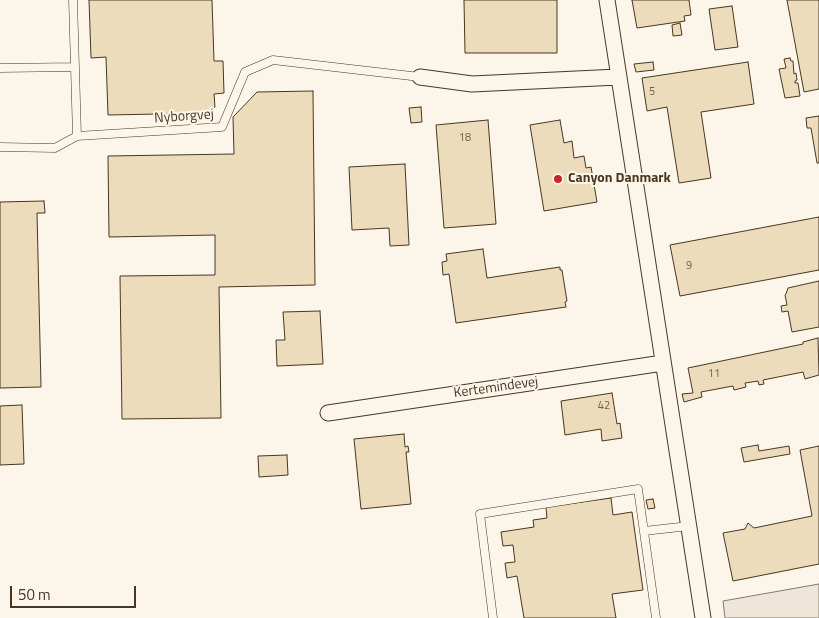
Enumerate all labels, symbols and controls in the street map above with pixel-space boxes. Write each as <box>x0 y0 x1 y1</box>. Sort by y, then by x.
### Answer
house number: 5 <box>649 85 655 99</box>
street label: Nyborgvej <box>154 107 214 127</box>
house number: 18 <box>459 131 471 145</box>
place label: Canyon Danmark <box>568 171 671 187</box>
marker: Canyon Danmark <box>552 173 564 185</box>
house number: 9 <box>686 259 692 273</box>
house number: 11 <box>708 367 720 381</box>
street label: Kertemindevej <box>453 374 539 402</box>
house number: 42 <box>598 399 610 413</box>
scale bar <box>12 576 139 608</box>
text: 50 m <box>18 583 51 606</box>

